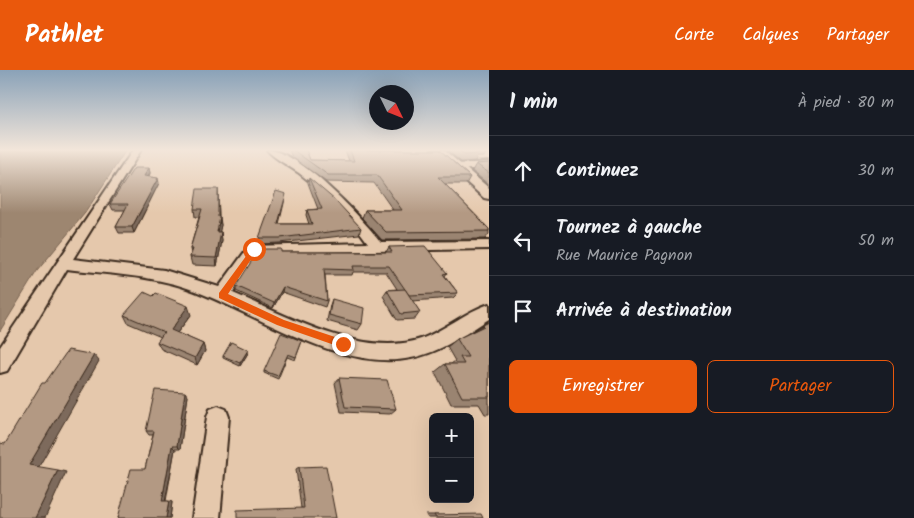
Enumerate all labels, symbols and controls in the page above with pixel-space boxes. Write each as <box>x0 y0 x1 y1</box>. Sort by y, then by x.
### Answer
text: Pathlet <box>25 16 104 55</box>
text: Carte <box>674 21 714 50</box>
text: Calques <box>742 21 799 50</box>
text: Partager <box>827 21 889 50</box>
north arrow <box>369 85 414 130</box>
text: 1 min <box>509 86 558 119</box>
text: À pied · 80 m <box>798 90 894 115</box>
text: Continuez <box>556 156 639 186</box>
icon: ahead <box>509 157 537 185</box>
text: 30 m <box>858 158 894 183</box>
text: Tournez à gauche <box>556 213 702 243</box>
icon: left <box>509 227 537 255</box>
text: 50 m <box>858 228 894 253</box>
route start <box>243 238 266 261</box>
text: Rue Maurice Pagnon <box>556 243 692 268</box>
text: Arrivée à destination <box>556 296 732 326</box>
icon: arrive <box>509 297 537 325</box>
route end <box>332 333 355 356</box>
button: Enregistrer <box>509 360 697 413</box>
button: Partager <box>707 360 894 413</box>
map controls <box>429 413 474 503</box>
button: + <box>429 413 474 458</box>
button: − <box>429 458 474 503</box>

